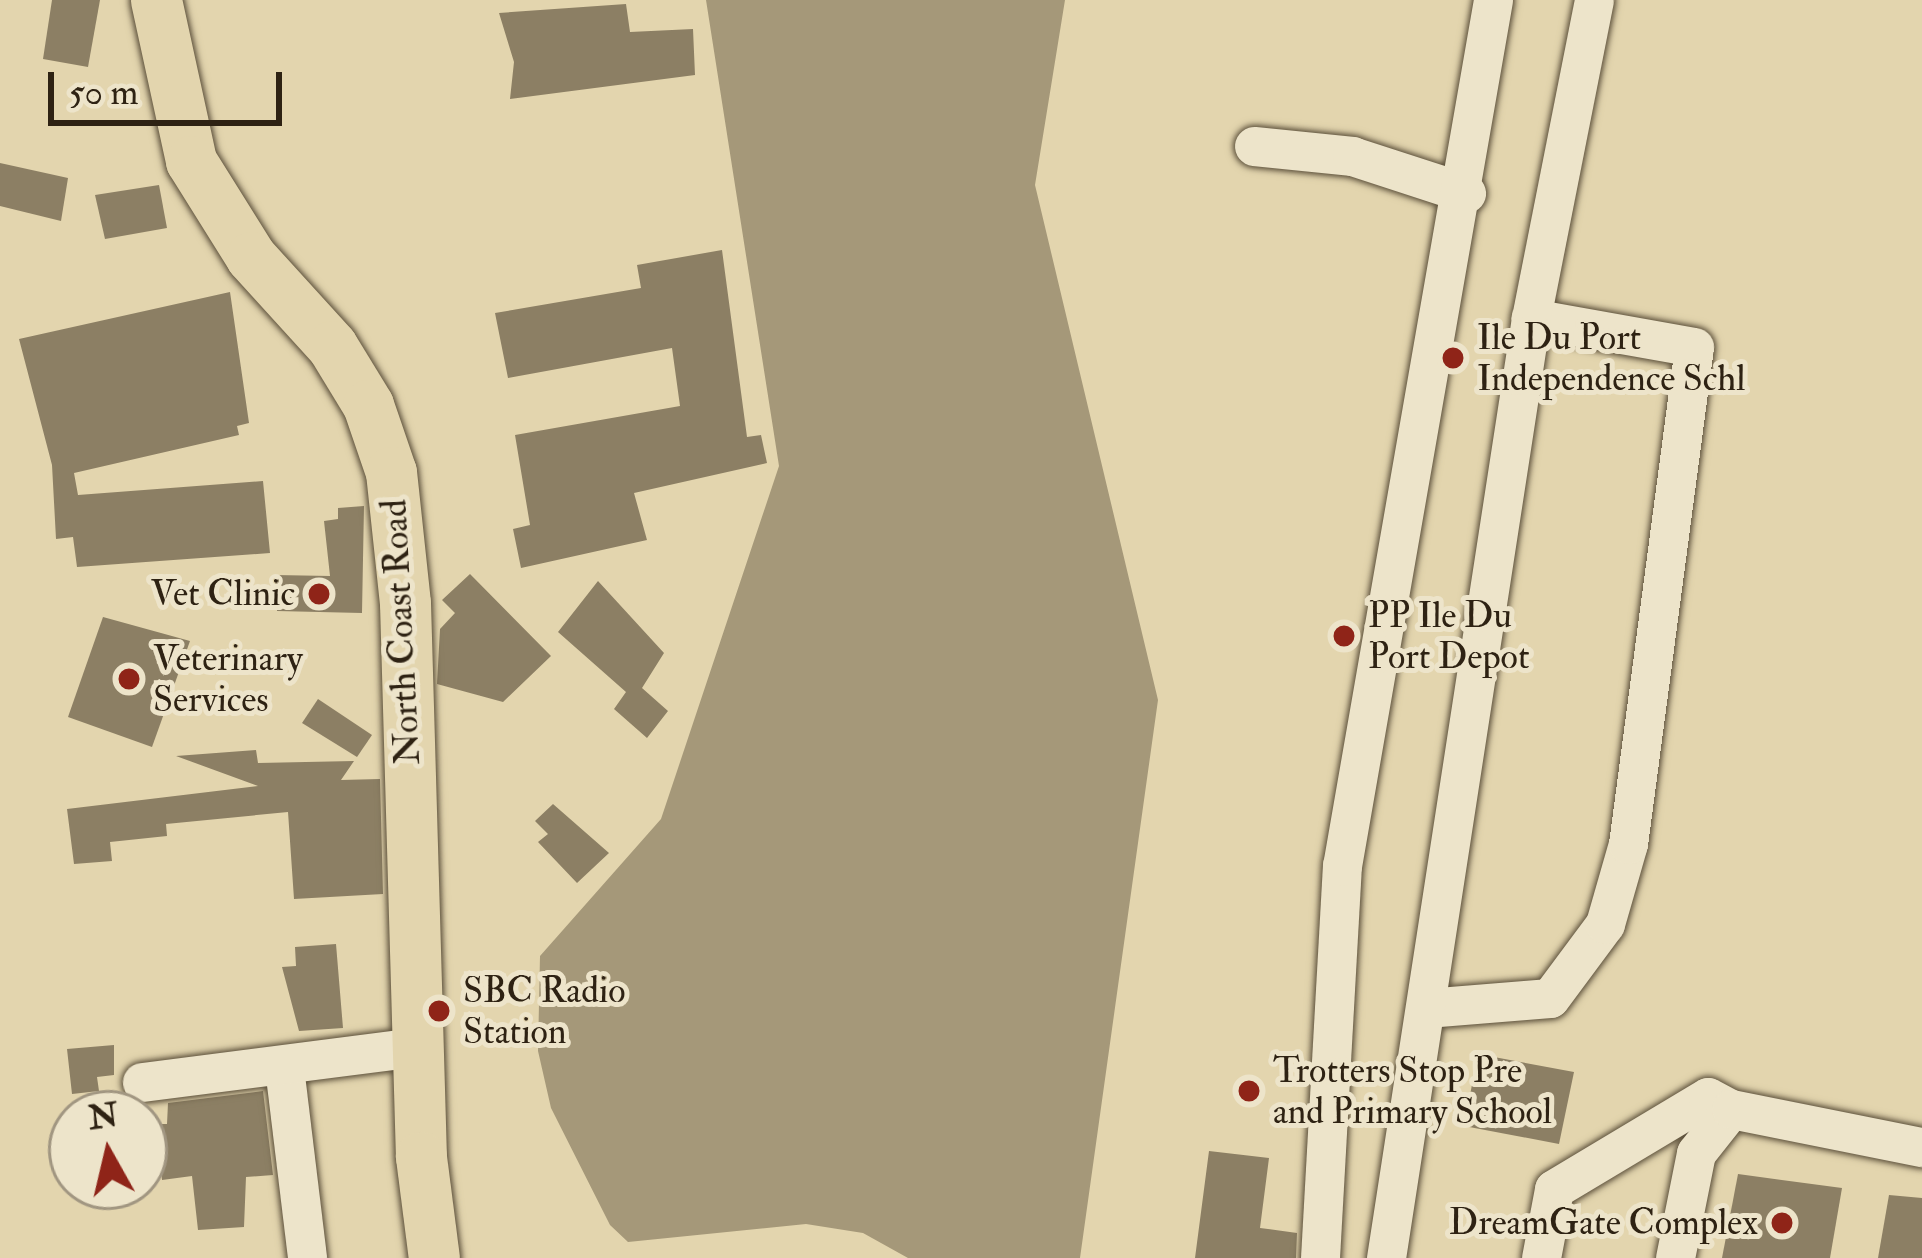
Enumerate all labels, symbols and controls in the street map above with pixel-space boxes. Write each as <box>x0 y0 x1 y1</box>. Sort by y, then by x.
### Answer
scale bar <box>54 48 288 122</box>
text: 50 m <box>69 70 138 115</box>
place label: Ile Du Port Independence Schl <box>1477 315 1745 400</box>
marker: Ile Du Port Independence Schl <box>1440 345 1466 371</box>
street label: North Coast Road <box>372 498 430 766</box>
place label: Vet Clinic <box>151 572 295 616</box>
marker: Vet Clinic <box>306 581 332 607</box>
place label: PP Ile Du Port Depot <box>1368 593 1530 678</box>
marker: PP Ile Du Port Depot <box>1331 623 1357 649</box>
place label: Veterinary Services <box>153 636 303 721</box>
marker: Veterinary Services <box>116 666 142 692</box>
place label: SBC Radio Station <box>463 968 626 1053</box>
marker: SBC Radio Station <box>426 998 452 1024</box>
place label: Trotters Stop Pre and Primary School <box>1273 1048 1552 1133</box>
marker: Trotters Stop Pre and Primary School <box>1236 1078 1262 1104</box>
north arrow <box>48 1090 168 1210</box>
text: N <box>86 1094 121 1139</box>
place label: DreamGate Complex <box>1449 1201 1758 1245</box>
marker: DreamGate Complex <box>1769 1210 1795 1236</box>

